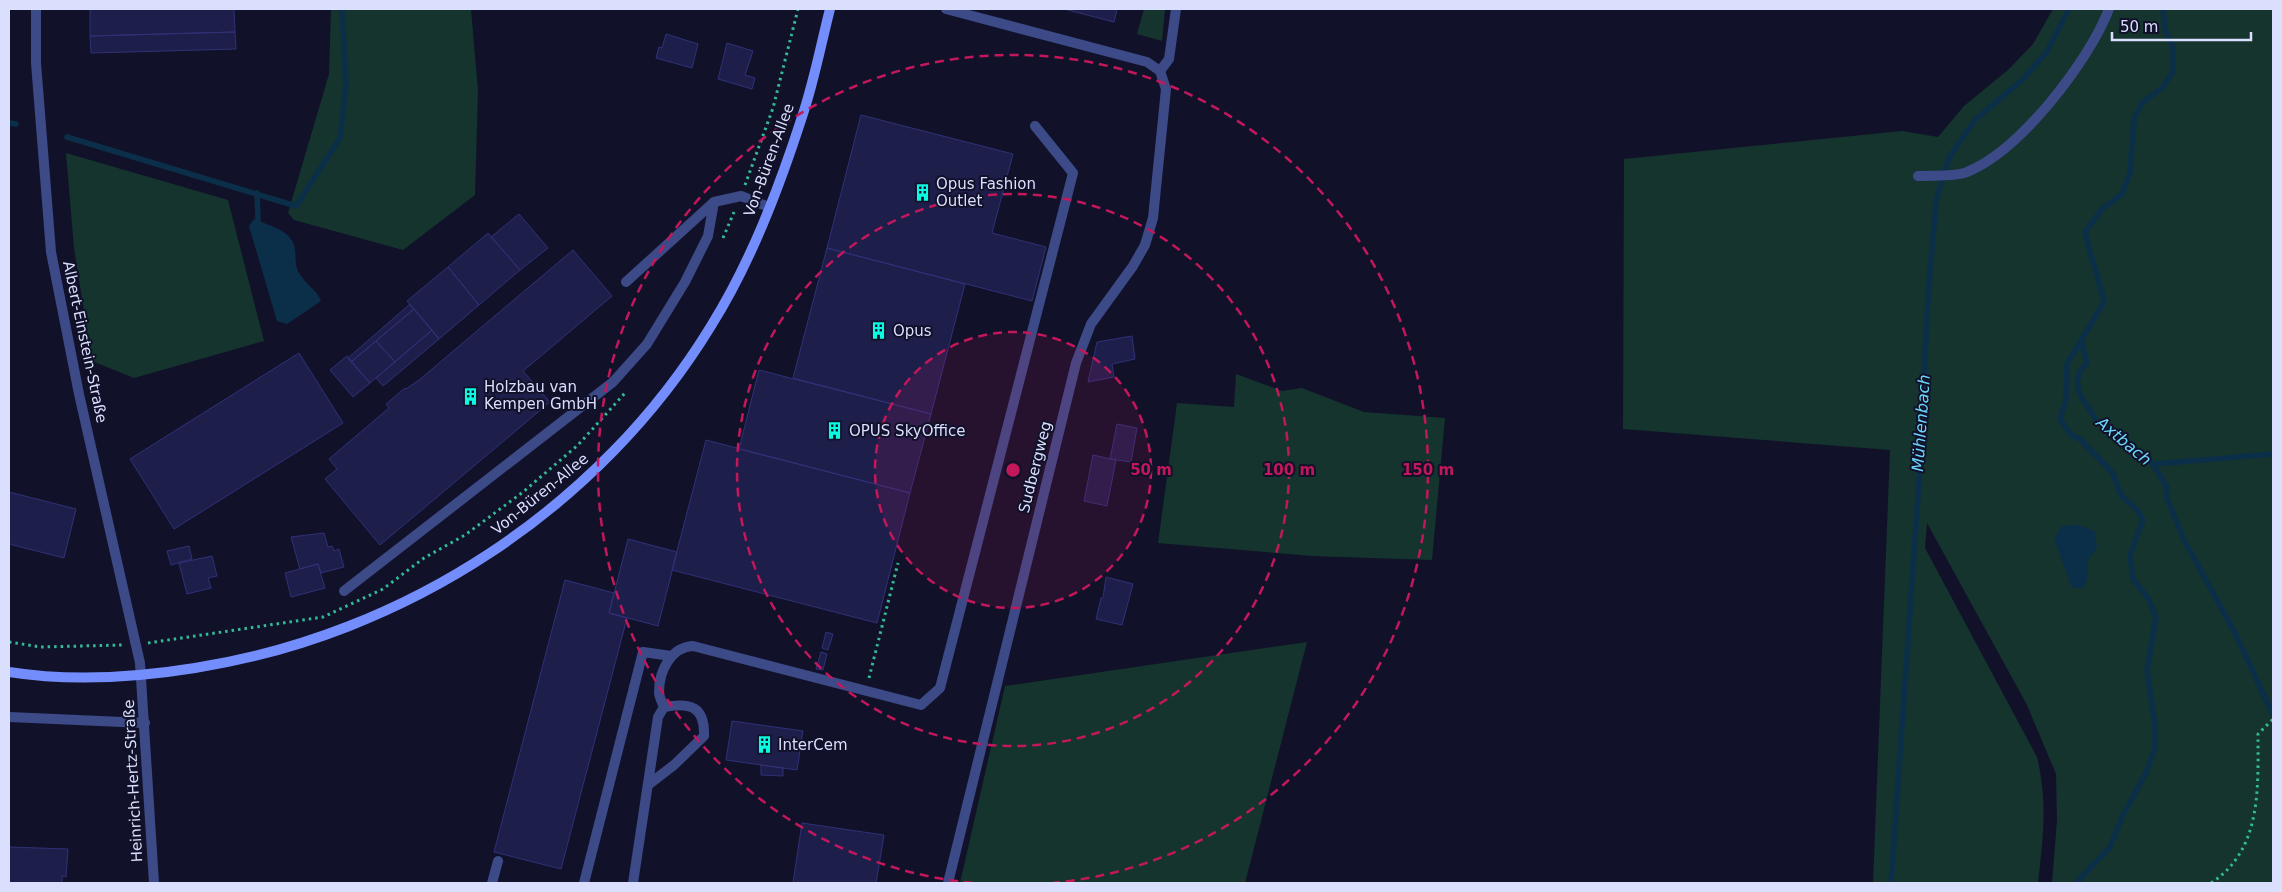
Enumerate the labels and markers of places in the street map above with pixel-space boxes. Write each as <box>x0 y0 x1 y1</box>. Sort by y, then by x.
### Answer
place label: Opus Fashion Outlet <box>936 175 1036 210</box>
building icon: Opus Fashion Outlet <box>912 183 932 203</box>
building icon: Opus <box>869 321 889 341</box>
place label: Opus <box>893 322 932 340</box>
place label: Holzbau van Kempen GmbH <box>484 378 597 413</box>
building icon: Holzbau van Kempen GmbH <box>460 386 480 406</box>
building icon: OPUS SkyOffice <box>825 421 845 441</box>
place label: OPUS SkyOffice <box>849 422 965 440</box>
centre of rings <box>1004 461 1022 479</box>
building icon: InterCem <box>754 735 774 755</box>
place label: InterCem <box>778 736 848 754</box>

